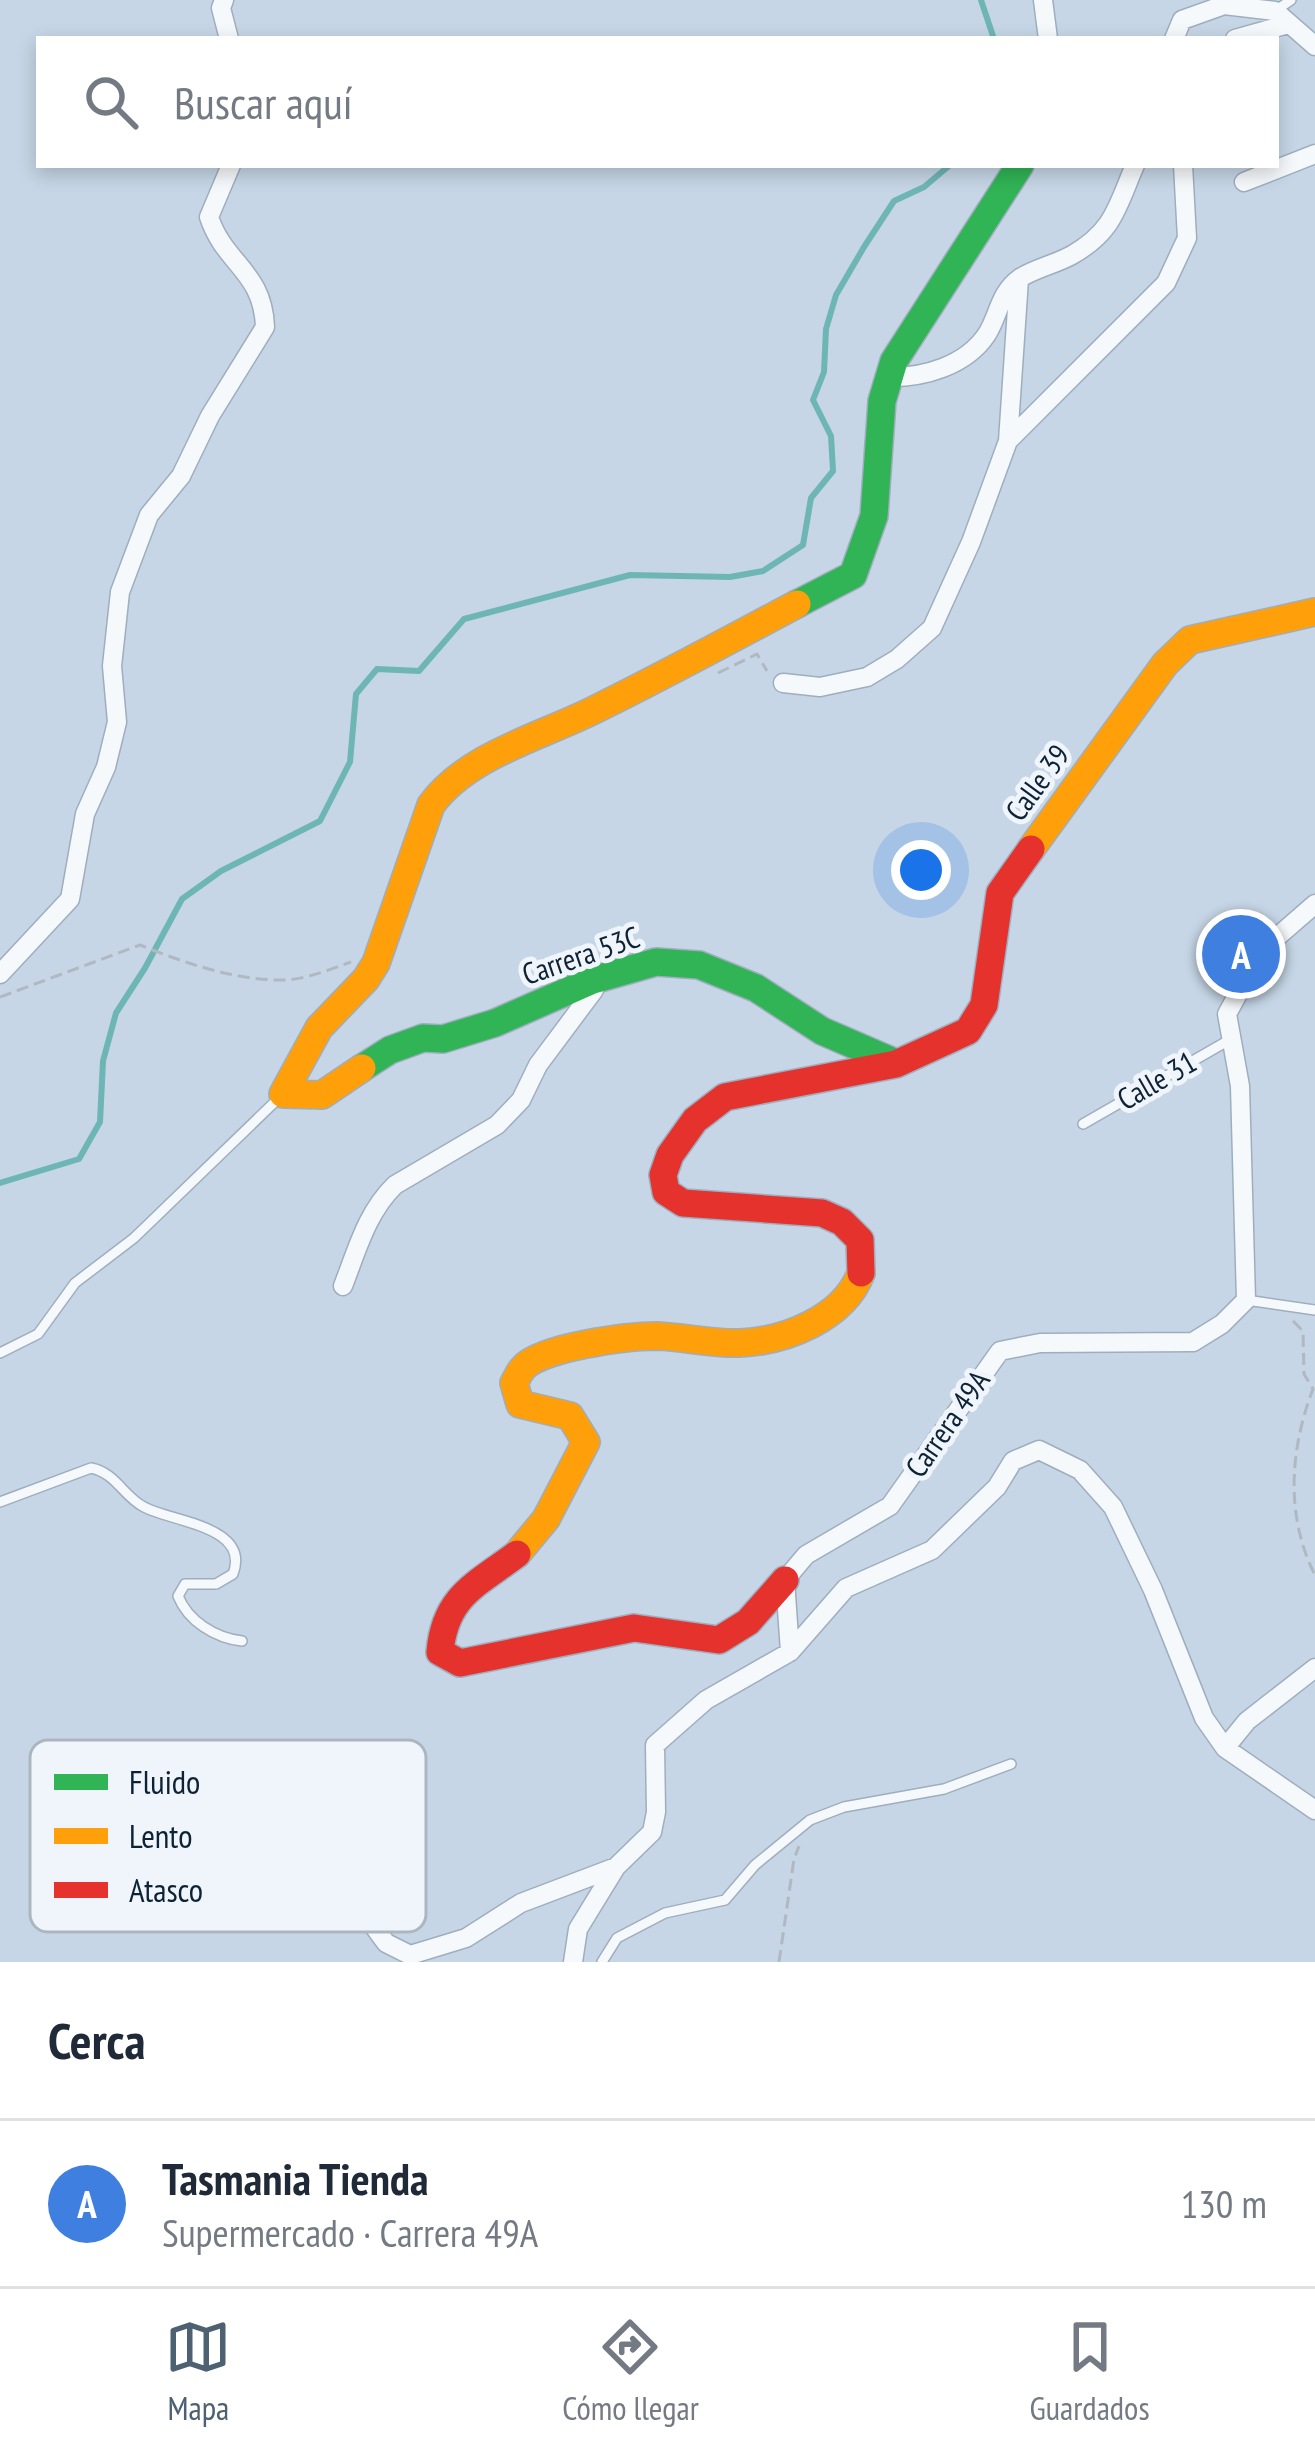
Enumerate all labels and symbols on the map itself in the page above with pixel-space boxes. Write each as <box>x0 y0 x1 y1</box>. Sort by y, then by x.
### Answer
street label: Calle 39 <box>996 736 1078 828</box>
your location <box>891 840 951 900</box>
pin: A <box>1202 909 1280 999</box>
street label: Carrera 53C <box>517 916 644 993</box>
street label: Calle 31 <box>1110 1042 1203 1118</box>
street label: Carrera 49A <box>896 1361 998 1484</box>
legend <box>30 1740 426 1932</box>
text: Fluido <box>129 1760 200 1803</box>
text: Lento <box>129 1814 192 1857</box>
text: Atasco <box>129 1868 203 1911</box>

